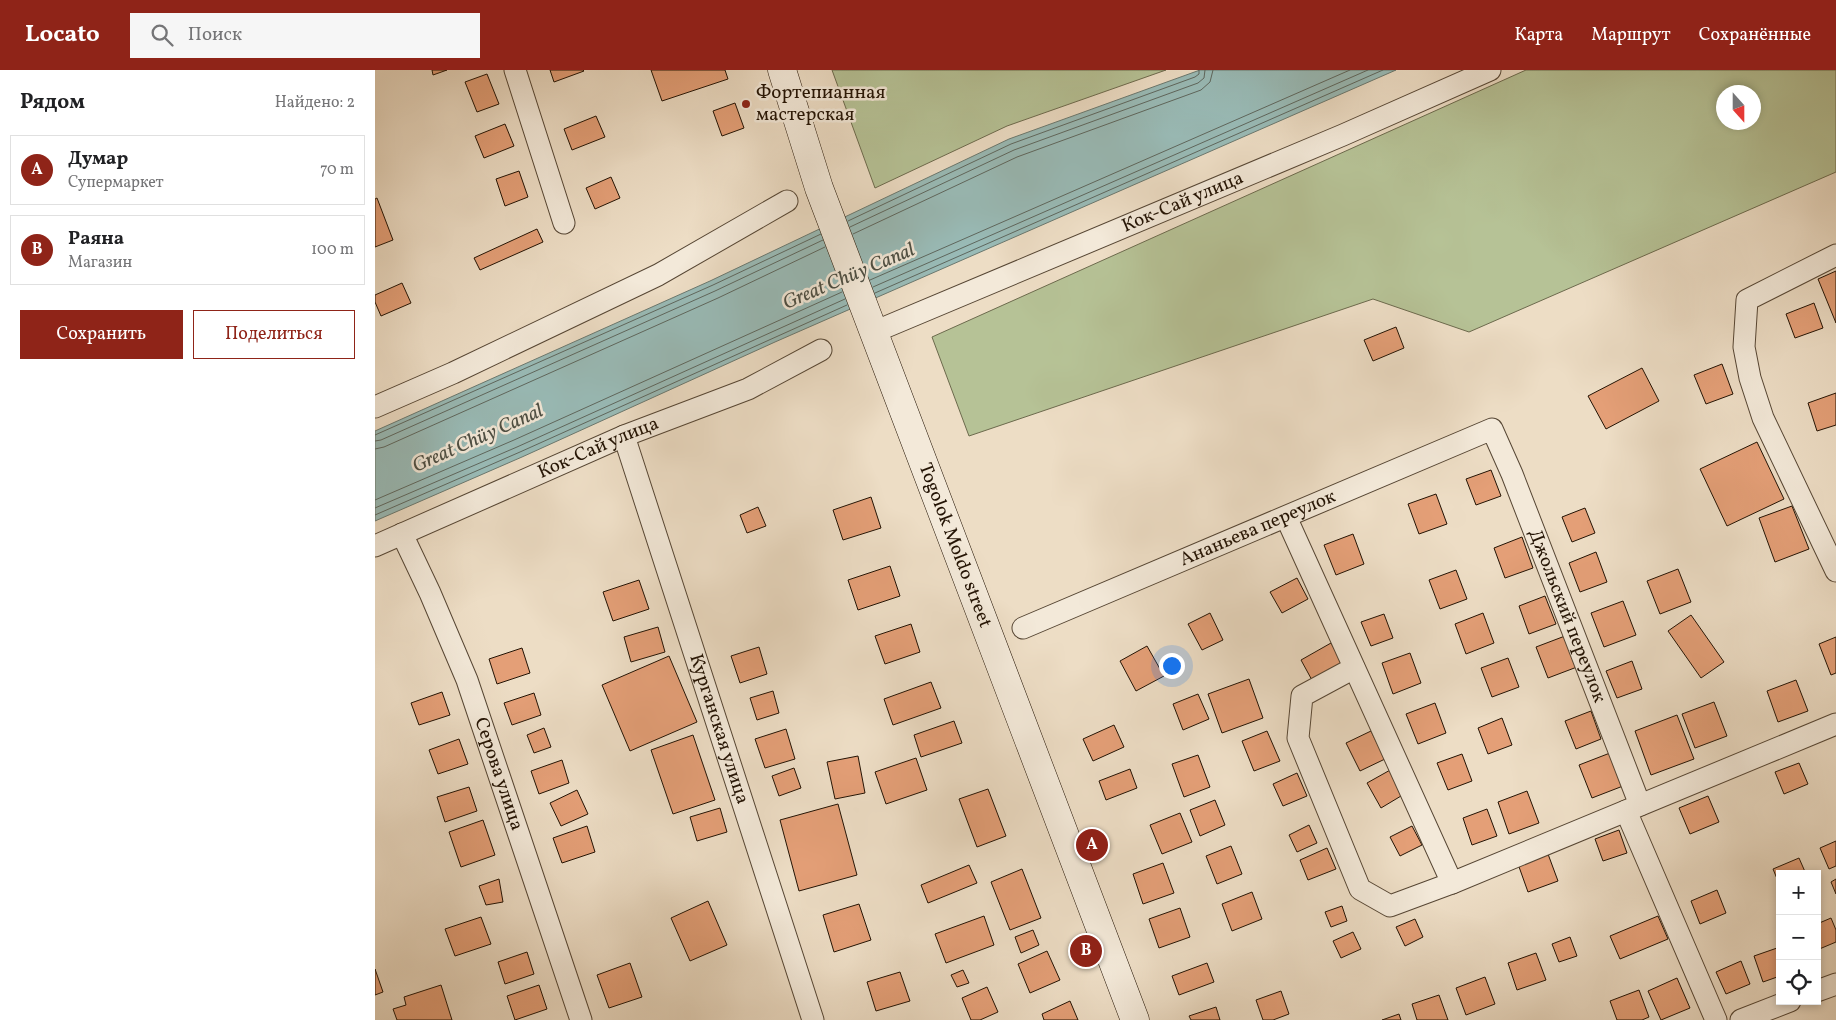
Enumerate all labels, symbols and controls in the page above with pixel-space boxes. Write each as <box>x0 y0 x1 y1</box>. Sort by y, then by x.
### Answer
search box <box>130 13 480 58</box>
text: Locato <box>25 18 100 52</box>
icon: search <box>148 21 176 49</box>
text: Поиск <box>188 22 242 48</box>
text: Карта <box>1514 23 1563 48</box>
text: Маршрут <box>1591 23 1671 48</box>
text: Сохранённые <box>1699 23 1811 48</box>
place label: Фортепианная мастерская <box>756 80 885 128</box>
north arrow <box>1716 85 1761 130</box>
text: Рядом <box>20 88 85 117</box>
text: Найдено: 2 <box>275 92 355 114</box>
marker: Фортепианная мастерская <box>740 98 752 110</box>
text: Думар <box>68 146 128 172</box>
text: A <box>31 159 43 181</box>
text: 70 m <box>320 159 354 181</box>
street label: Кок-Сай улица <box>1118 165 1248 239</box>
text: Супермаркет <box>68 172 164 194</box>
text: Раяна <box>68 226 124 252</box>
water label: Great Chüy Canal <box>779 237 919 317</box>
text: B <box>32 239 42 261</box>
text: 100 m <box>311 239 354 261</box>
text: Магазин <box>68 252 132 274</box>
button: Сохранить <box>20 310 183 359</box>
button: Поделиться <box>193 310 355 359</box>
water label: Great Chüy Canal <box>408 398 548 480</box>
street label: Кок-Сай улица <box>534 411 663 485</box>
street label: Togolok Moldo street <box>912 459 998 632</box>
street label: Ананьева переулок <box>1176 484 1340 573</box>
street label: Джольский переулок <box>1522 526 1612 707</box>
street label: Курганская улица <box>682 651 755 807</box>
your location <box>1159 653 1185 679</box>
street label: Серова улица <box>467 714 530 834</box>
pin: A <box>1076 826 1108 864</box>
map controls <box>1776 870 1821 1005</box>
button: + <box>1776 870 1821 915</box>
button: − <box>1776 915 1821 960</box>
pin: B <box>1070 932 1102 970</box>
button: locate <box>1776 960 1821 1005</box>

